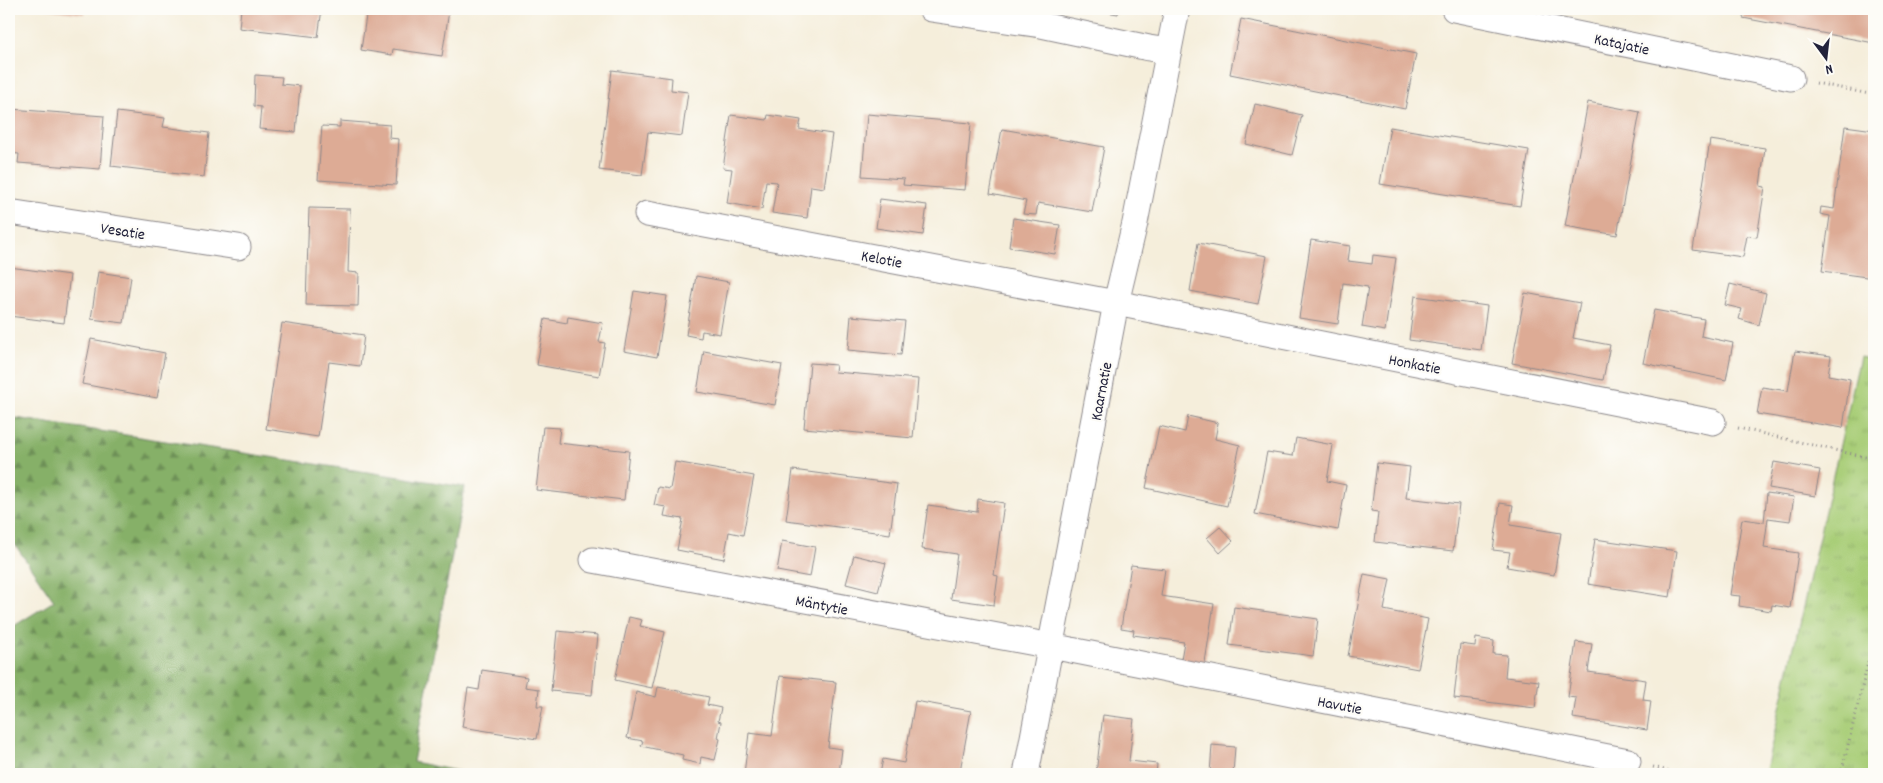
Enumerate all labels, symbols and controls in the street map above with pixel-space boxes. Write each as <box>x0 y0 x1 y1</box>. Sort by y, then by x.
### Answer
street label: Katajatie <box>1592 28 1651 63</box>
north arrow <box>1800 32 1850 82</box>
text: N <box>1823 58 1835 79</box>
street label: Vesatie <box>99 218 147 247</box>
street label: Kelotie <box>859 245 904 276</box>
street label: Honkatie <box>1386 349 1443 382</box>
street label: Kaarnatie <box>1086 360 1119 423</box>
street label: Mäntytie <box>793 590 850 623</box>
street label: Havutie <box>1315 691 1364 722</box>

